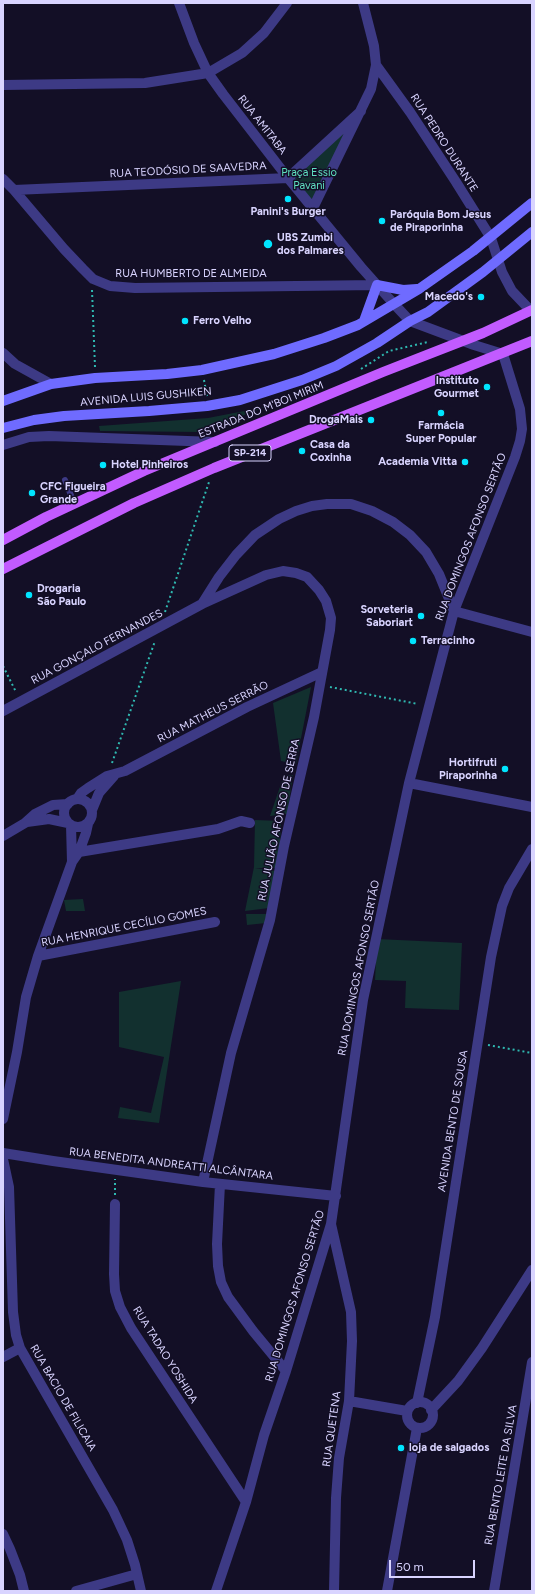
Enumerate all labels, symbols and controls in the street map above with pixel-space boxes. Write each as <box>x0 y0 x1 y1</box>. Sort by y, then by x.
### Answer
street label: RUA PEDRO DURANTE <box>407 92 481 194</box>
street label: RUA AMITABA <box>235 93 289 157</box>
street label: RUA TEODÓSIO DE SAAVEDRA <box>109 159 267 181</box>
park label: Praça Essio Pavani <box>281 166 337 192</box>
marker: Panini's Burger <box>283 194 293 204</box>
place label: Panini's Burger <box>250 205 326 219</box>
place label: Paróquia Bom Jesus de Piraporinha <box>390 208 491 234</box>
marker: Paróquia Bom Jesus de Piraporinha <box>377 216 387 226</box>
place label: UBS Zumbi dos Palmares <box>277 231 344 257</box>
marker: UBS Zumbi dos Palmares <box>262 238 274 250</box>
street label: RUA HUMBERTO DE ALMEIDA <box>115 267 267 281</box>
place label: Macedo's <box>425 290 473 304</box>
marker: Macedo's <box>476 292 486 302</box>
place label: Ferro Velho <box>193 314 251 328</box>
marker: Ferro Velho <box>180 316 190 326</box>
place label: Instituto Gourmet <box>434 374 479 400</box>
street label: ESTRADA DO M'BOI MIRIM <box>196 379 326 441</box>
marker: Instituto Gourmet <box>482 382 492 392</box>
street label: AVENIDA LUIS GUSHIKEN <box>80 385 212 409</box>
marker: Farmácia Super Popular <box>436 408 446 418</box>
place label: DrogaMais <box>309 413 363 427</box>
marker: DrogaMais <box>366 415 376 425</box>
place label: Farmácia Super Popular <box>406 419 476 445</box>
place label: Casa da Coxinha <box>310 438 351 464</box>
road number: SP-214 <box>229 445 271 461</box>
marker: Casa da Coxinha <box>297 446 307 456</box>
street label: RUA DOMINGOS AFONSO SERTÃO <box>433 451 509 623</box>
place label: Academia Vitta <box>378 455 457 469</box>
marker: Academia Vitta <box>460 457 470 467</box>
place label: Hotel Pinheiros <box>111 458 188 472</box>
marker: Hotel Pinheiros <box>98 460 108 470</box>
place label: CFC Figueira Grande <box>40 480 106 506</box>
marker: CFC Figueira Grande <box>27 488 37 498</box>
place label: Drogaria São Paulo <box>37 582 86 608</box>
marker: Drogaria São Paulo <box>24 590 34 600</box>
place label: Sorveteria Saboriart <box>360 603 413 629</box>
street label: RUA GONÇALO FERNANDES <box>29 607 165 687</box>
marker: Sorveteria Saboriart <box>416 611 426 621</box>
place label: Terracinho <box>421 634 475 648</box>
marker: Terracinho <box>408 636 418 646</box>
street label: RUA MATHEUS SERRÃO <box>155 678 271 746</box>
street label: RUA JULIÃO AFONSO DE SERRA <box>255 738 303 902</box>
place label: Hortifruti Piraporinha <box>439 756 497 782</box>
marker: Hortifruti Piraporinha <box>500 764 510 774</box>
street label: RUA DOMINGOS AFONSO SERTÃO <box>335 879 383 1057</box>
street label: RUA HENRIQUE CECÍLIO GOMES <box>40 904 208 950</box>
street label: AVENIDA BENTO DE SOUSA <box>435 1049 471 1193</box>
street label: RUA BENEDITA ANDREATTI ALCÂNTARA <box>68 1145 274 1183</box>
street label: RUA DOMINGOS AFONSO SERTÃO <box>263 1209 327 1383</box>
street label: RUA TADAO YOSHIDA <box>130 1304 200 1406</box>
street label: RUA BACIO DE FILICAIA <box>27 1342 99 1454</box>
street label: RUA QUETENA <box>320 1390 344 1468</box>
street label: RUA BENTO LEITE DA SILVA <box>482 1404 520 1546</box>
place label: loja de salgados <box>409 1441 489 1455</box>
marker: loja de salgados <box>396 1443 406 1453</box>
scale bar <box>391 1552 477 1578</box>
text: 50 m <box>396 1560 424 1574</box>

